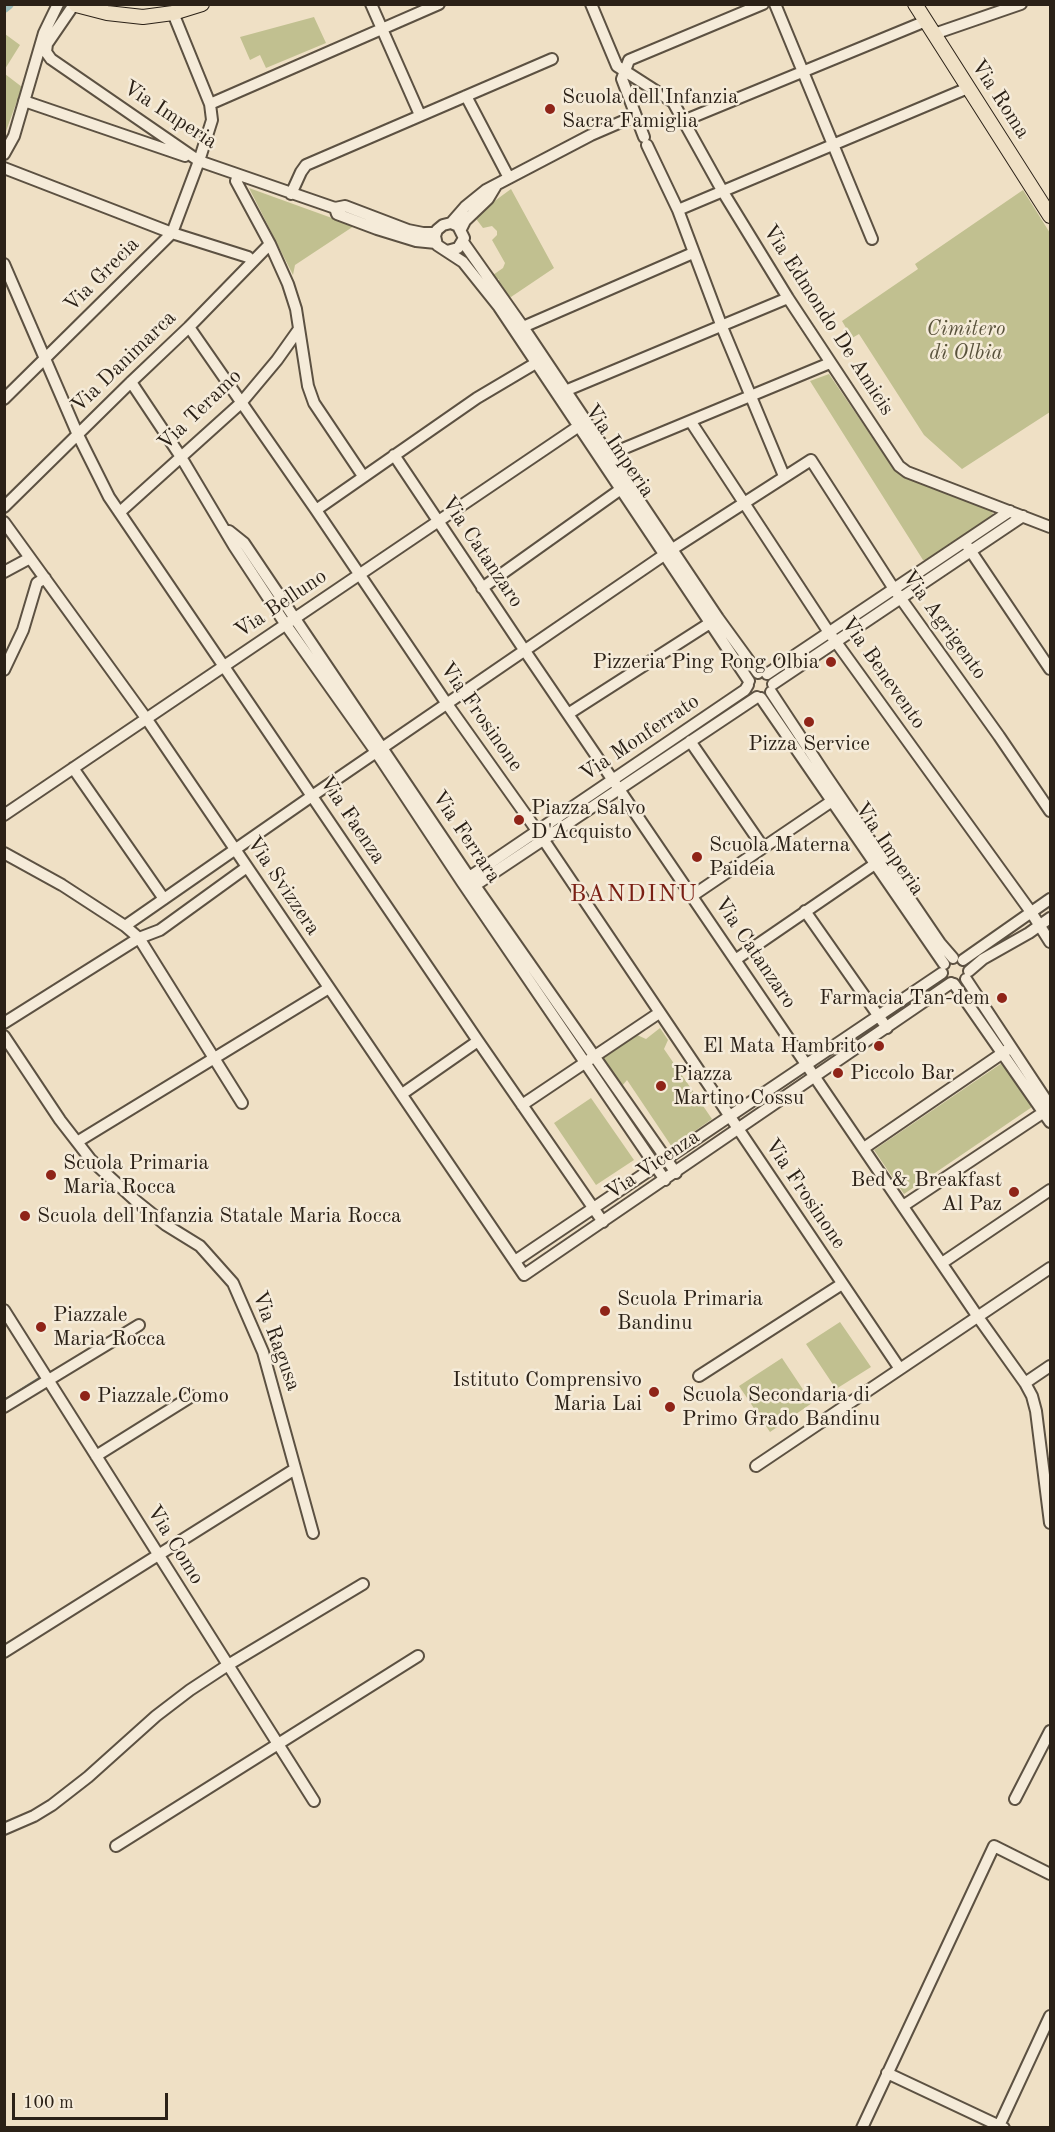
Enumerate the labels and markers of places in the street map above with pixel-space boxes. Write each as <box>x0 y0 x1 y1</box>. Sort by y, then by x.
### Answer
place label: Scuola dell'Infanzia Sacra Famiglia <box>562 84 738 134</box>
marker: Scuola dell'Infanzia Sacra Famiglia <box>543 102 557 116</box>
place label: Pizzeria Ping Pong Olbia <box>593 649 819 675</box>
marker: Pizzeria Ping Pong Olbia <box>824 655 838 669</box>
marker: Pizza Service <box>802 715 816 729</box>
place label: Pizza Service <box>748 731 870 757</box>
place label: Piazza Salvo D'Acquisto <box>531 795 646 845</box>
marker: Piazza Salvo D'Acquisto <box>512 813 526 827</box>
place label: Scuola Materna Paideia <box>709 832 850 882</box>
marker: Scuola Materna Paideia <box>690 850 704 864</box>
place label: Farmacia Tan-dem <box>819 985 990 1011</box>
marker: Farmacia Tan-dem <box>995 991 1009 1005</box>
place label: El Mata Hambrito <box>703 1033 867 1059</box>
marker: El Mata Hambrito <box>872 1039 886 1053</box>
place label: Piccolo Bar <box>850 1060 954 1086</box>
place label: Piazza Martino Cossu <box>673 1061 804 1111</box>
marker: Piccolo Bar <box>831 1066 845 1080</box>
marker: Piazza Martino Cossu <box>654 1079 668 1093</box>
place label: Scuola Primaria Maria Rocca <box>63 1150 209 1200</box>
place label: Bed & Breakfast Al Paz <box>851 1167 1002 1217</box>
marker: Scuola Primaria Maria Rocca <box>44 1168 58 1182</box>
marker: Bed & Breakfast Al Paz <box>1007 1185 1021 1199</box>
place label: Scuola dell'Infanzia Statale Maria Rocca <box>37 1203 401 1229</box>
marker: Scuola dell'Infanzia Statale Maria Rocca <box>18 1209 32 1223</box>
place label: Scuola Primaria Bandinu <box>617 1286 763 1336</box>
place label: Piazzale Maria Rocca <box>53 1302 166 1352</box>
marker: Scuola Primaria Bandinu <box>598 1304 612 1318</box>
marker: Piazzale Maria Rocca <box>34 1320 48 1334</box>
place label: Istituto Comprensivo Maria Lai <box>452 1367 642 1417</box>
place label: Scuola Secondaria di Primo Grado Bandinu <box>682 1382 880 1432</box>
place label: Piazzale Como <box>97 1383 229 1409</box>
marker: Istituto Comprensivo Maria Lai <box>647 1385 661 1399</box>
marker: Piazzale Como <box>78 1389 92 1403</box>
marker: Scuola Secondaria di Primo Grado Bandinu <box>663 1400 677 1414</box>

